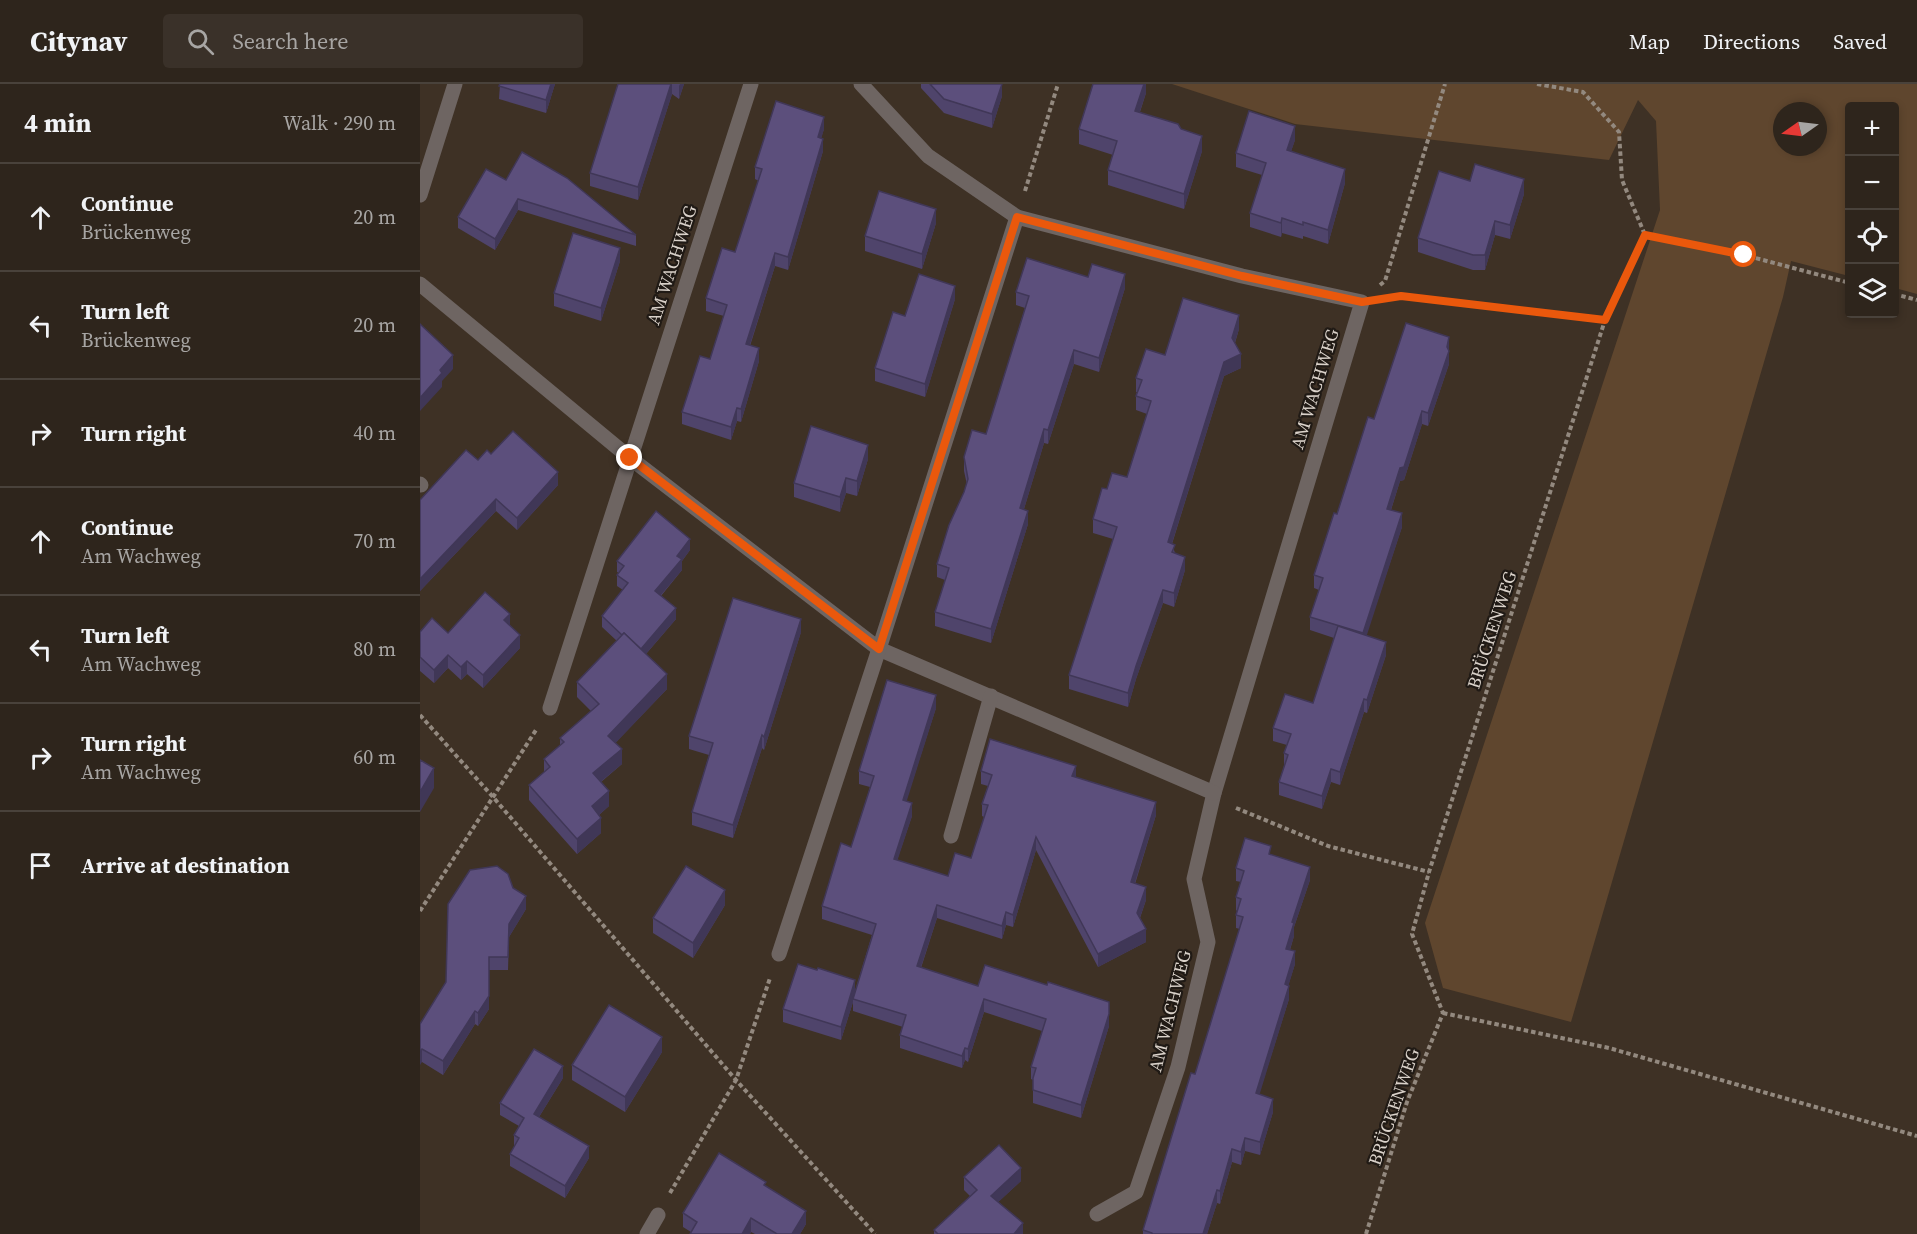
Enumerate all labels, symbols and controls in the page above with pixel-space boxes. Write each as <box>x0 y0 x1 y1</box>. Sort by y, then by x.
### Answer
search box <box>163 14 583 68</box>
text: Citynav <box>30 22 127 60</box>
icon: search <box>184 25 217 58</box>
text: Search here <box>232 26 349 56</box>
text: Map <box>1629 27 1670 56</box>
text: Directions <box>1703 27 1800 56</box>
text: Saved <box>1833 27 1887 56</box>
north arrow <box>1773 102 1827 156</box>
map controls <box>1845 102 1899 318</box>
button: + <box>1845 102 1899 156</box>
text: 4 min <box>24 105 91 141</box>
text: Walk · 290 m <box>283 109 396 137</box>
button: − <box>1845 156 1899 210</box>
text: Continue <box>81 188 174 218</box>
icon: ahead <box>24 201 57 234</box>
street label: AM WACHWEG <box>640 202 703 328</box>
text: 20 m <box>353 203 396 231</box>
button: locate <box>1845 210 1899 264</box>
text: Brückenweg <box>81 218 191 246</box>
route start <box>1730 241 1756 267</box>
button: layers <box>1845 264 1899 318</box>
text: Turn left <box>81 296 169 326</box>
icon: left <box>24 309 57 342</box>
text: 20 m <box>353 311 396 339</box>
text: Brückenweg <box>81 326 191 354</box>
street label: AM WACHWEG <box>1284 326 1345 452</box>
icon: right <box>24 417 57 450</box>
text: Turn right <box>81 418 186 448</box>
text: 40 m <box>353 419 396 447</box>
route end <box>616 444 642 470</box>
text: Continue <box>81 512 174 542</box>
icon: ahead <box>24 525 57 558</box>
text: 70 m <box>353 527 396 555</box>
text: Am Wachweg <box>81 542 201 570</box>
street label: BRÜCKENWEG <box>1461 568 1522 692</box>
text: Turn left <box>81 620 169 650</box>
icon: left <box>24 633 57 666</box>
text: 80 m <box>353 635 396 663</box>
text: Am Wachweg <box>81 650 201 678</box>
text: Turn right <box>81 728 186 758</box>
icon: right <box>24 741 57 774</box>
text: 60 m <box>353 743 396 771</box>
text: Am Wachweg <box>81 758 201 786</box>
icon: arrive <box>24 849 57 882</box>
text: Arrive at destination <box>81 850 290 880</box>
street label: AM WACHWEG <box>1142 948 1197 1074</box>
street label: BRÜCKENWEG <box>1362 1045 1425 1169</box>

